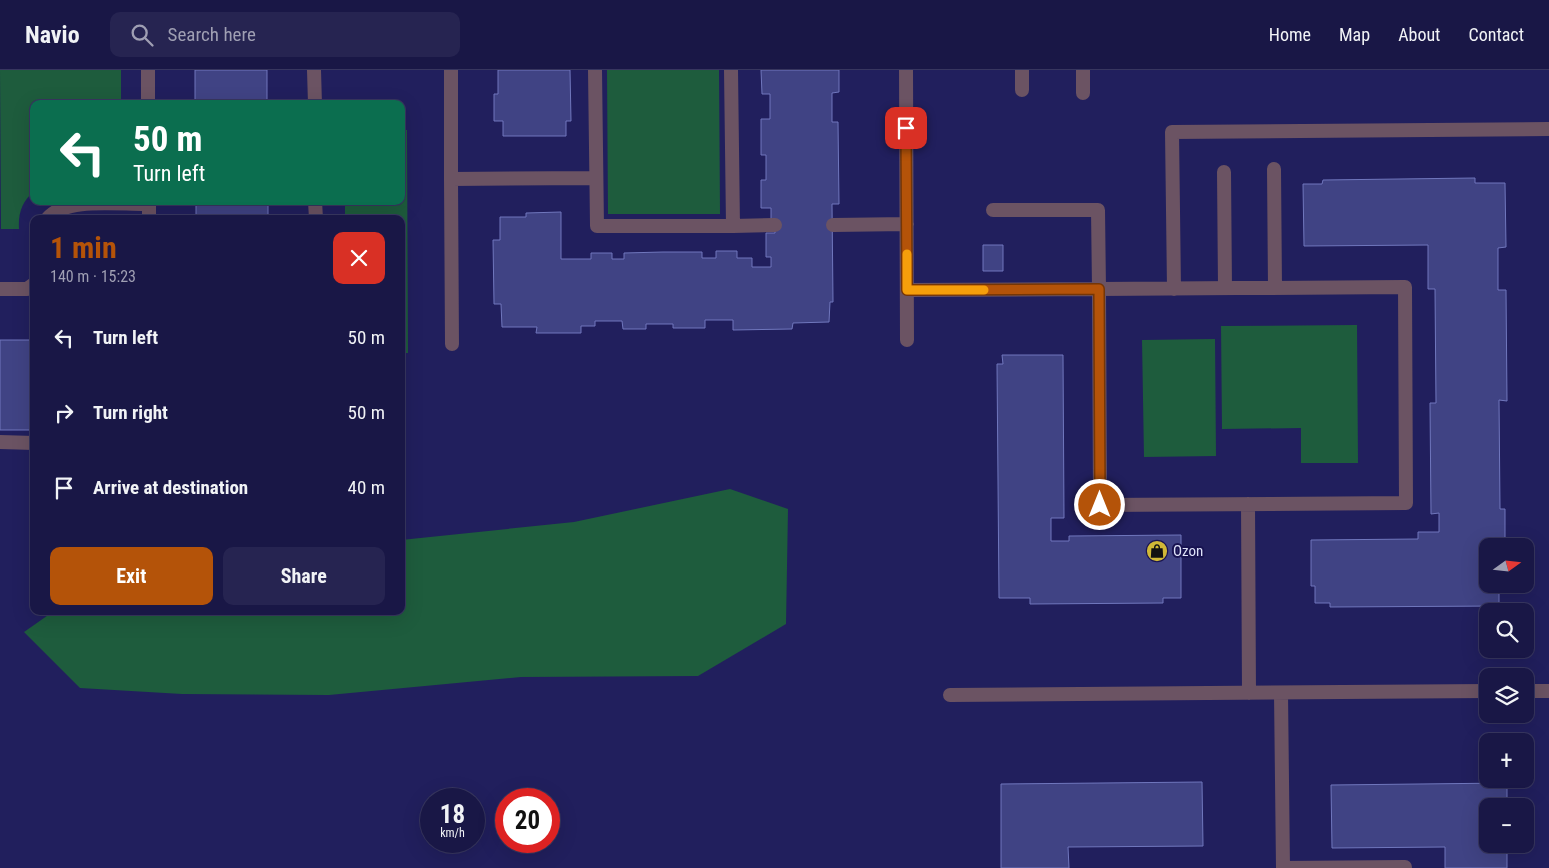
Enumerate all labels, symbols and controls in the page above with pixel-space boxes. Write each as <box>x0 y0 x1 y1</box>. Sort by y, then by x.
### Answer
search box <box>110 12 460 57</box>
text: Navio <box>25 21 80 49</box>
icon: search <box>128 21 156 49</box>
text: Search here <box>168 23 256 46</box>
text: Home <box>1269 24 1311 45</box>
text: Map <box>1339 24 1370 45</box>
text: About <box>1398 24 1440 45</box>
text: Contact <box>1468 24 1524 45</box>
pin <box>885 107 927 149</box>
icon: arrive <box>892 114 920 142</box>
text: 50 m <box>133 119 202 160</box>
icon: left <box>50 120 115 185</box>
text: Turn left <box>133 161 205 186</box>
text: 1 min <box>50 230 117 265</box>
button: close <box>333 232 385 284</box>
text: 140 m · 15:23 <box>50 267 136 286</box>
icon: left <box>50 324 78 352</box>
text: Turn left <box>93 326 158 349</box>
text: 50 m <box>348 326 385 349</box>
icon: right <box>50 399 78 427</box>
text: Turn right <box>93 401 168 424</box>
text: 50 m <box>348 401 385 424</box>
icon: arrive <box>50 474 78 502</box>
text: Arrive at destination <box>93 476 248 499</box>
text: 40 m <box>348 476 385 499</box>
position arrow <box>1073 478 1125 530</box>
north arrow <box>1479 538 1534 592</box>
map controls <box>1479 538 1534 853</box>
shop icon: Ozon <box>1145 539 1169 563</box>
place label: Ozon <box>1173 542 1203 560</box>
button: Exit <box>50 547 213 605</box>
button: Share <box>223 547 385 605</box>
button: search <box>1479 603 1534 658</box>
button: layers <box>1479 668 1534 723</box>
button: + <box>1479 733 1534 788</box>
speed limit sign: 20 <box>495 788 560 853</box>
button: − <box>1479 798 1534 853</box>
text: 18 <box>440 800 465 829</box>
text: km/h <box>440 826 465 840</box>

